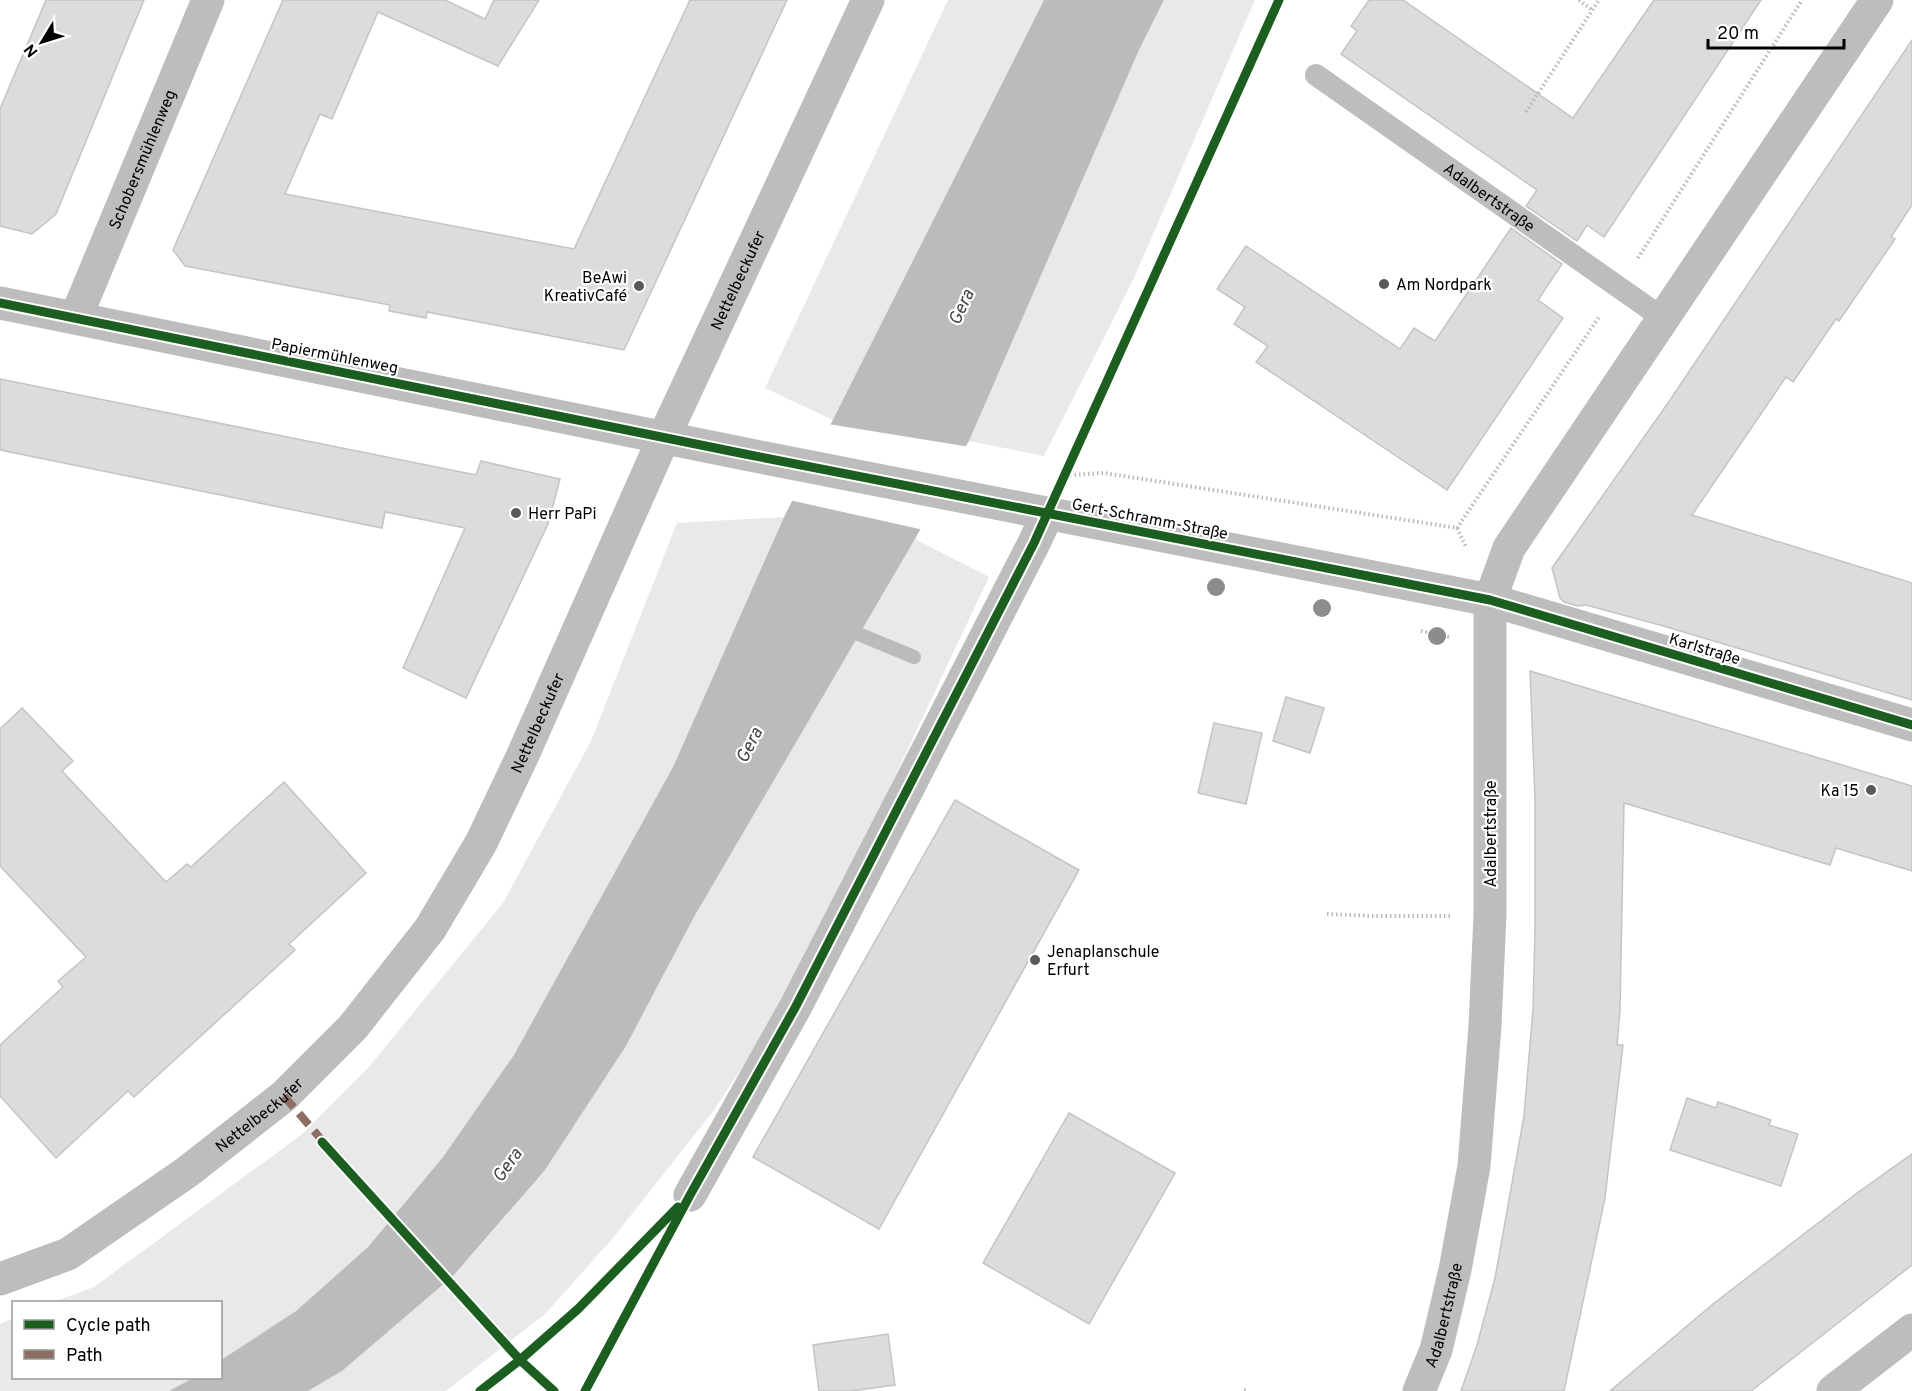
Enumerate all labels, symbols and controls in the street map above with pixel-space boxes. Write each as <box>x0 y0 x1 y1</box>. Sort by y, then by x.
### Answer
north arrow <box>12 12 72 72</box>
scale bar <box>1708 12 1844 50</box>
text: 20 m <box>1717 23 1759 46</box>
text: N <box>20 39 43 61</box>
street label: Schobersmühlenweg <box>106 87 182 233</box>
street label: Adalbertstraße <box>1439 159 1538 237</box>
street label: Nettelbeckufer <box>707 228 771 334</box>
place label: BeAwi KreativCafé <box>544 269 627 307</box>
place label: Am Nordpark <box>1396 276 1492 296</box>
marker: Am Nordpark <box>1377 277 1391 291</box>
marker: BeAwi KreativCafé <box>632 279 646 293</box>
water label: Gera <box>944 285 981 329</box>
street label: Papiermühlenweg <box>269 335 400 379</box>
street label: Gert-Schramm-Straße <box>1070 495 1230 545</box>
place label: Herr PaPi <box>528 505 596 525</box>
marker: Herr PaPi <box>509 506 523 520</box>
street label: Karlstraße <box>1666 630 1743 670</box>
street label: Nettelbeckufer <box>508 670 570 777</box>
water label: Gera <box>732 723 769 767</box>
street label: Adalbertstraße <box>1482 780 1502 888</box>
place label: Ka 15 <box>1821 782 1859 802</box>
marker: Ka 15 <box>1864 783 1878 797</box>
place label: Jenaplanschule Erfurt <box>1047 943 1159 981</box>
marker: Jenaplanschule Erfurt <box>1028 953 1042 967</box>
street label: Nettelbeckufer <box>212 1074 309 1158</box>
water label: Gera <box>488 1144 529 1188</box>
street label: Adalbertstraße <box>1422 1262 1468 1371</box>
legend <box>12 1301 222 1379</box>
text: Cycle path <box>66 1315 151 1338</box>
text: Path <box>66 1345 103 1368</box>

